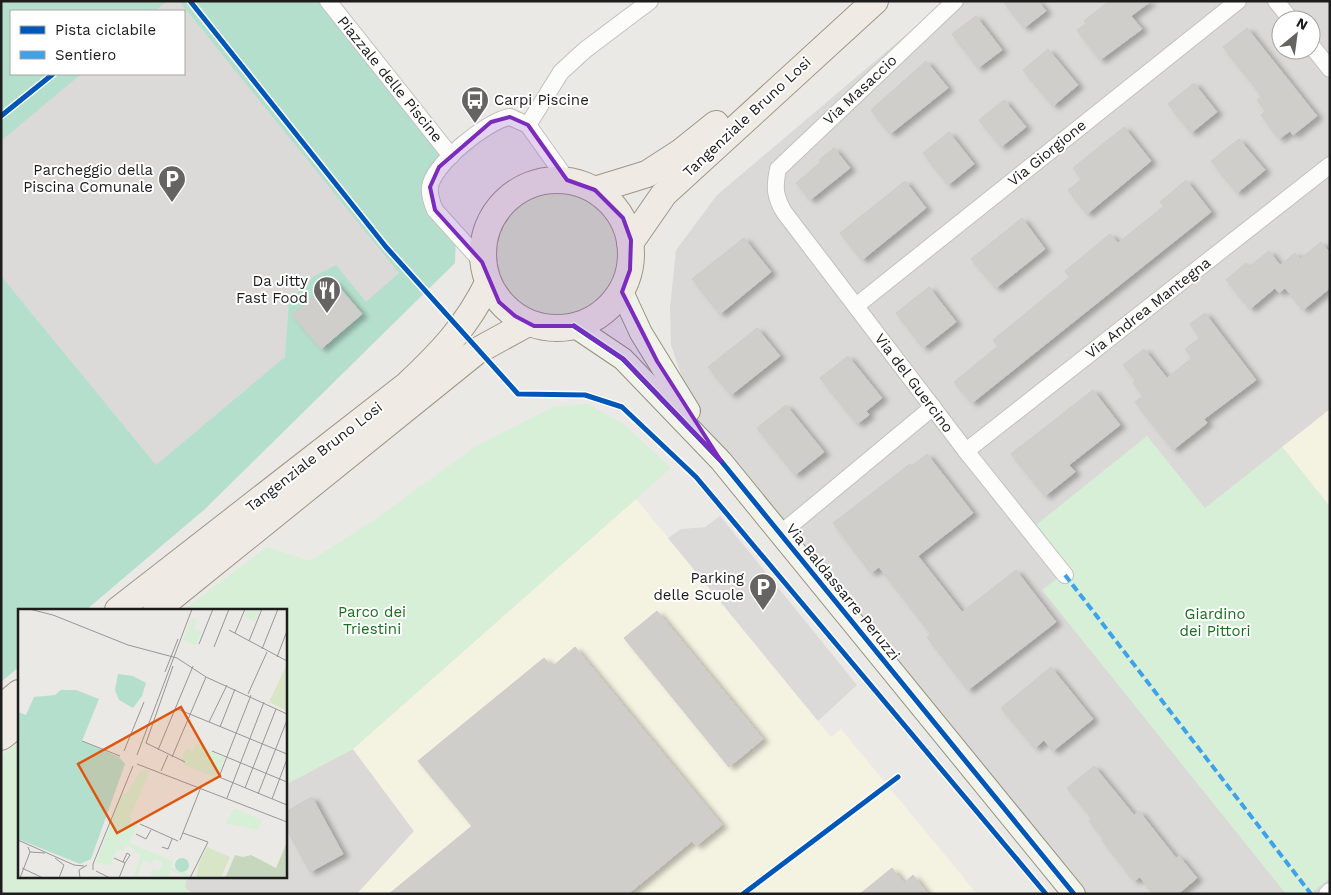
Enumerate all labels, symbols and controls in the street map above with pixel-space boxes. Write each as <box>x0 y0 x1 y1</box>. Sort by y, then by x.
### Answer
legend <box>10 10 185 75</box>
north arrow <box>1271 10 1321 60</box>
street label: Piazzale delle Piscine <box>334 12 446 146</box>
text: N <box>1294 14 1311 33</box>
text: Pista ciclabile <box>55 21 156 39</box>
text: Sentiero <box>55 46 116 64</box>
street label: Via Masaccio <box>819 51 901 129</box>
street label: Tangenziale Bruno Losi <box>679 53 815 181</box>
bus stop icon: Carpi Piscine <box>460 85 490 124</box>
place label: Carpi Piscine <box>494 91 589 109</box>
street label: Via Giorgione <box>1004 116 1090 190</box>
place label: Parcheggio della Piscina Comunale <box>23 161 154 196</box>
parking icon: Parcheggio della Piscina Comunale <box>157 164 187 203</box>
street label: Via Andrea Mantegna <box>1082 253 1215 362</box>
place label: Da Jitty Fast Food <box>236 272 308 307</box>
restaurant icon: Da Jitty Fast Food <box>312 275 342 314</box>
street label: Via del Guercino <box>871 330 957 436</box>
street label: Tangenziale Bruno Losi <box>242 398 386 516</box>
street label: Via Baldassarre Peruzzi <box>782 520 904 664</box>
place label: Parking delle Scuole <box>653 569 744 604</box>
parking icon: Parking delle Scuole <box>748 572 778 611</box>
park label: Parco dei Triestini <box>338 603 406 638</box>
park label: Giardino dei Pittori <box>1179 605 1251 640</box>
inset map <box>18 609 286 878</box>

